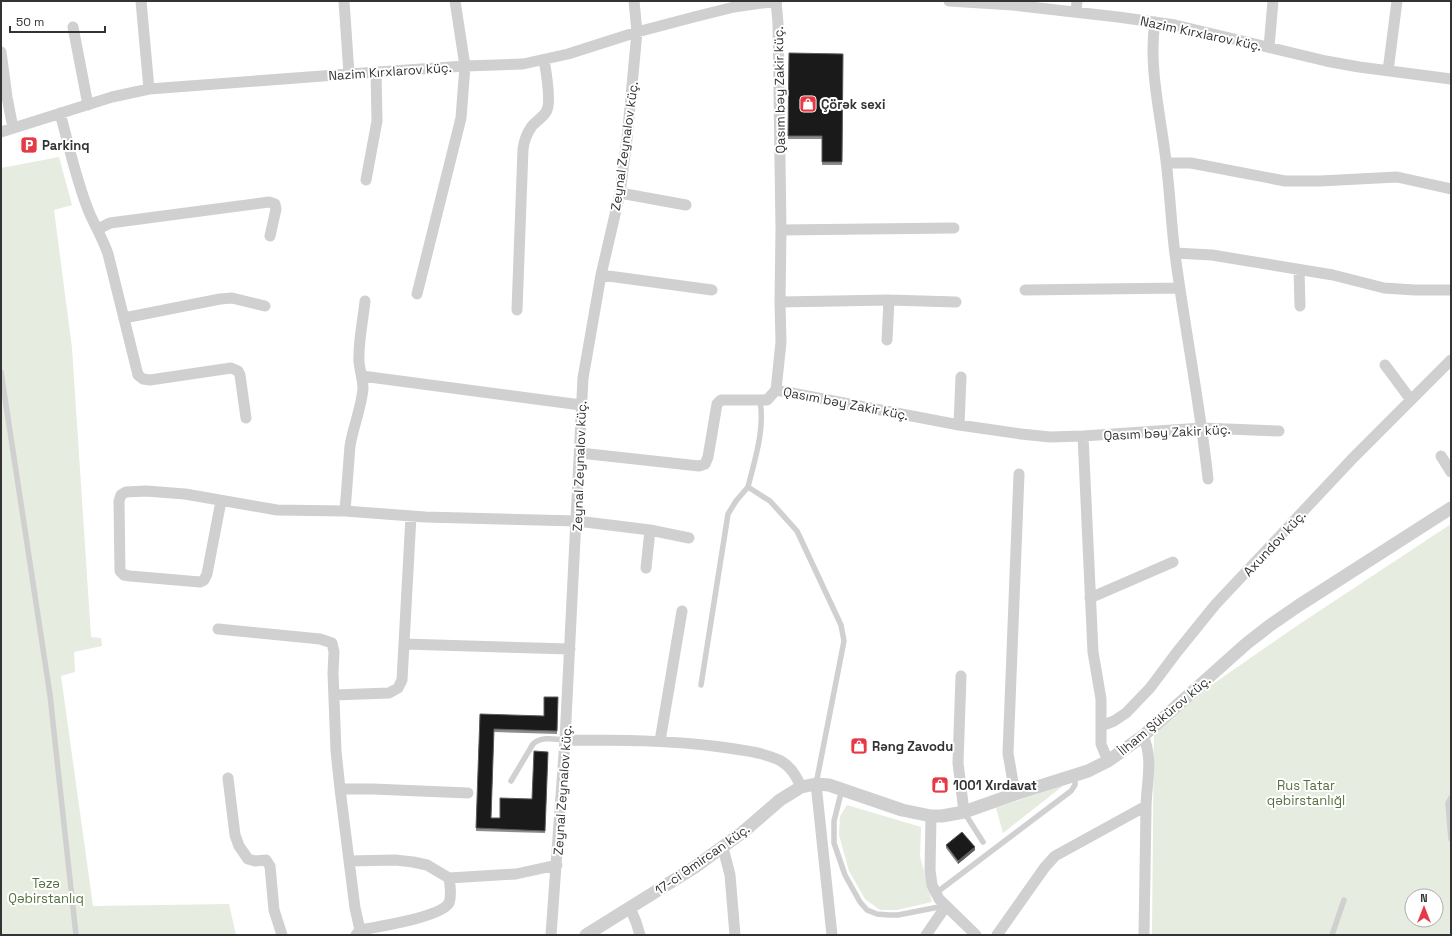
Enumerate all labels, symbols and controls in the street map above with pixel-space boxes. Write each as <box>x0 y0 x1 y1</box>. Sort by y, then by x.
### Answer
scale bar <box>10 8 105 34</box>
street label: Nazim Kırxlarov küç. <box>1139 12 1263 55</box>
text: 50 m <box>16 14 44 30</box>
street label: Qasım bəy Zakir küç. <box>770 26 789 154</box>
street label: Nazim Kırxlarov küç. <box>328 59 452 84</box>
street label: Zeynal Zeynalov küç. <box>607 80 642 212</box>
shop icon: Çörək sexi <box>798 94 818 114</box>
place label: Çörək sexi <box>821 96 885 113</box>
parking icon: Parkinq <box>19 135 39 155</box>
place label: Parkinq <box>42 137 89 154</box>
street label: Qasım bəy Zakir küç. <box>782 383 910 424</box>
street label: Zeynal Zeynalov küç. <box>569 400 590 532</box>
street label: Qasım bəy Zakir küç. <box>1103 421 1231 444</box>
street label: Axundov küç. <box>1239 507 1309 580</box>
street label: İlham Şükürov küç. <box>1114 672 1214 759</box>
street label: Zeynal Zeynalov küç. <box>549 724 576 856</box>
shop icon: Rəng Zavodu <box>849 736 869 756</box>
place label: Rəng Zavodu <box>872 738 953 755</box>
shop icon: 1001 Xırdavat <box>930 775 950 795</box>
place label: 1001 Xırdavat <box>953 777 1037 794</box>
park label: Rus Tatar qəbirstanlığl <box>1267 777 1345 809</box>
street label: 17-ci Əmircan küç. <box>651 820 753 899</box>
park label: Təzə Qəbirstanlıq <box>8 875 84 907</box>
north arrow <box>1404 888 1444 928</box>
text: N <box>1420 891 1428 905</box>

